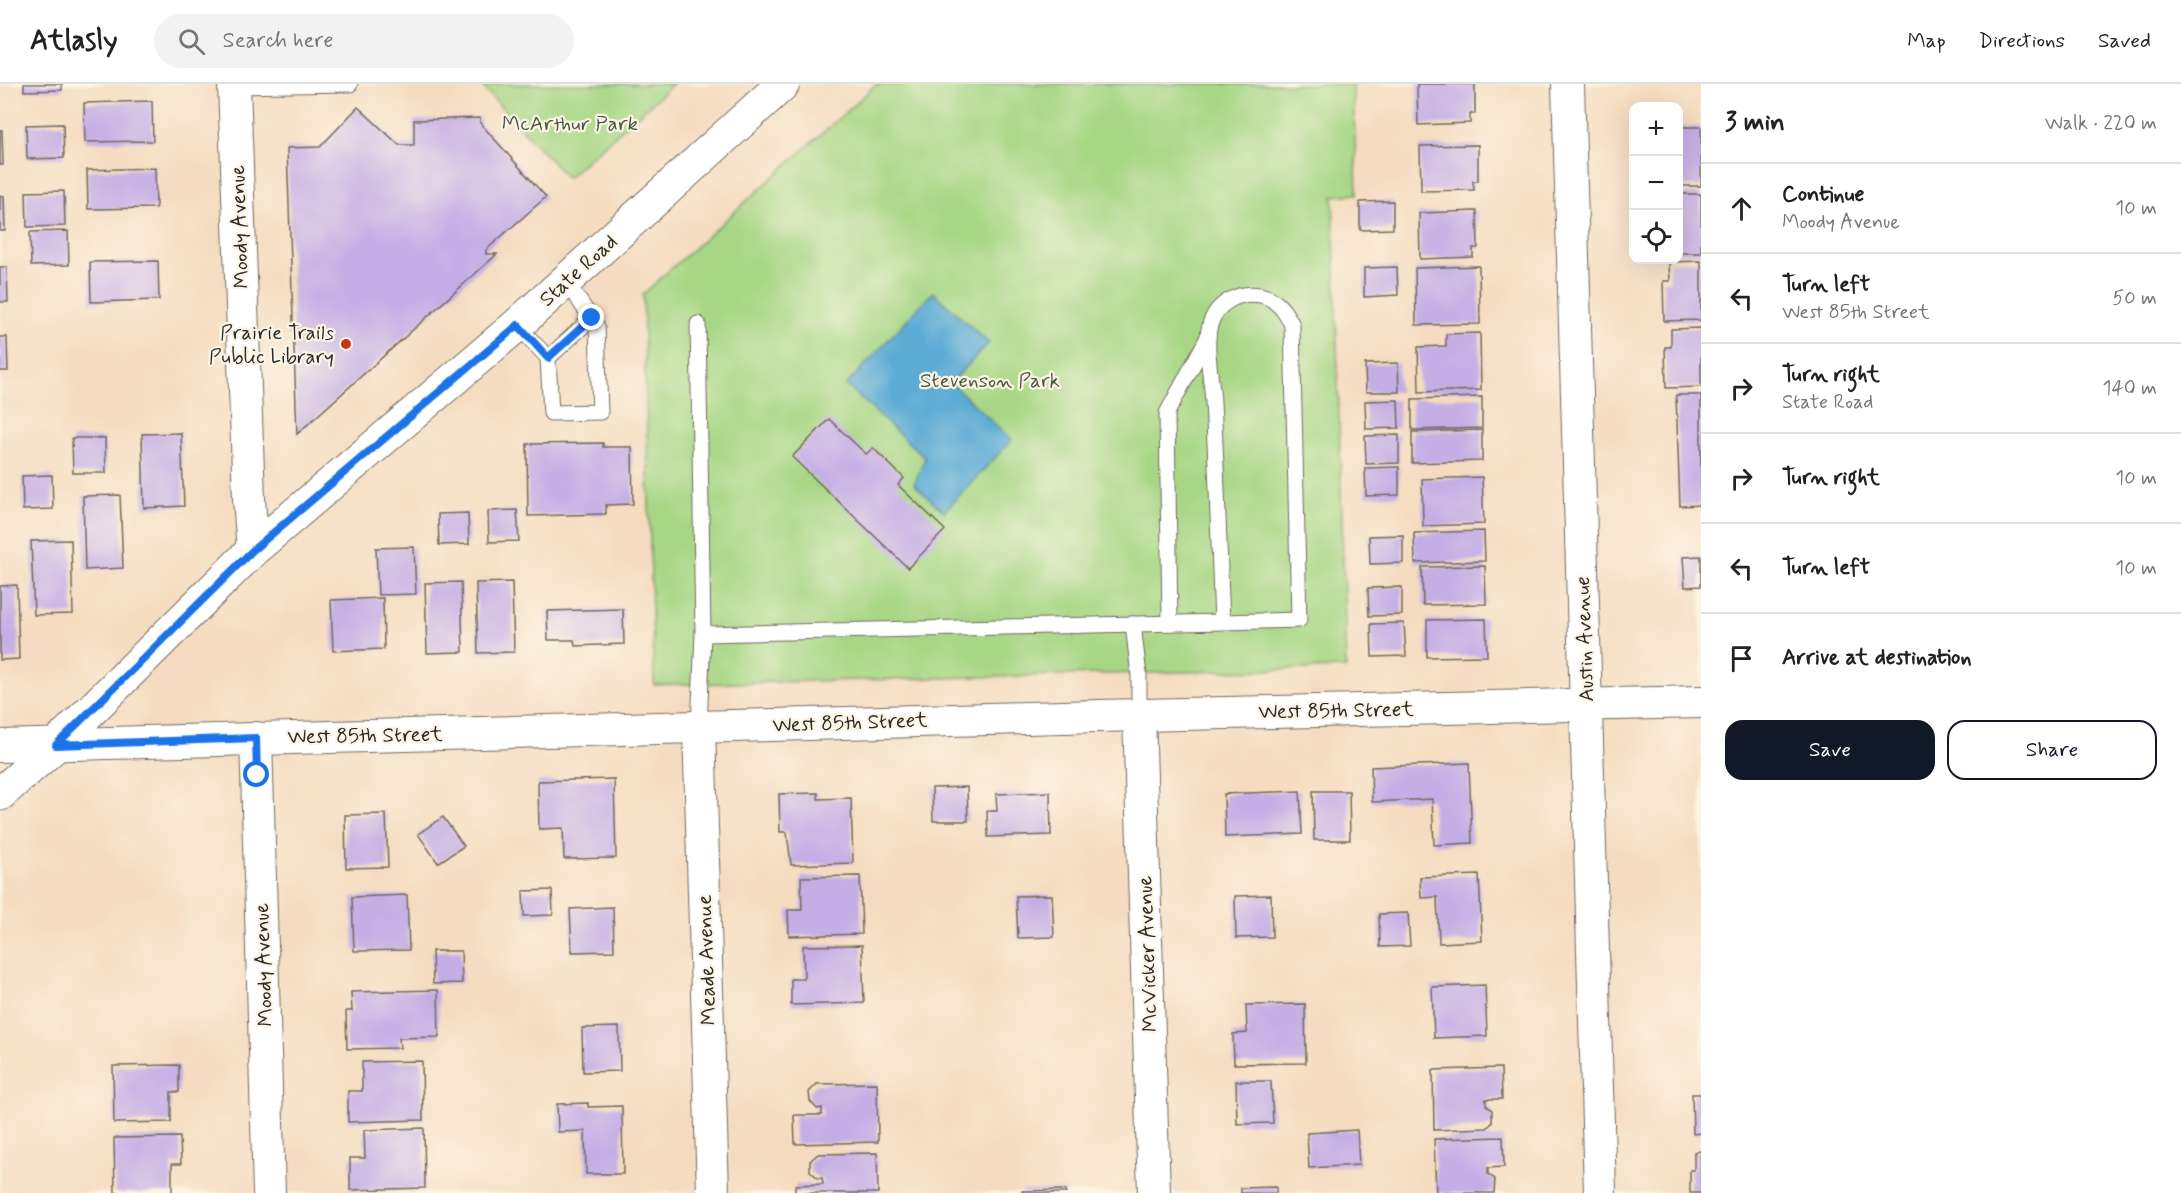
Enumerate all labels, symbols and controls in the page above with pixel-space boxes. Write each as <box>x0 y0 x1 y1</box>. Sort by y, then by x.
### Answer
search box <box>154 14 574 68</box>
text: Atlasly <box>30 23 118 60</box>
icon: search <box>175 25 208 58</box>
text: Search here <box>223 27 333 55</box>
text: Map <box>1907 27 1946 55</box>
text: Directions <box>1979 27 2065 55</box>
text: Saved <box>2098 27 2151 55</box>
map controls <box>1629 102 1683 264</box>
button: + <box>1629 102 1683 156</box>
text: 3 min <box>1725 106 1785 140</box>
park label: McArthur Park <box>502 110 639 138</box>
text: Walk · 220 m <box>2045 110 2157 137</box>
button: − <box>1629 156 1683 210</box>
street label: Moody Avenue <box>224 165 256 289</box>
text: Continue <box>1782 181 1864 209</box>
icon: ahead <box>1725 192 1758 225</box>
text: 10 m <box>2115 195 2157 222</box>
text: Moody Avenue <box>1782 209 1900 236</box>
button: locate <box>1629 210 1683 264</box>
street label: State Road <box>534 228 624 313</box>
text: Turn left <box>1782 271 1870 299</box>
icon: left <box>1725 282 1758 315</box>
text: 50 m <box>2112 285 2157 312</box>
text: West 85th Street <box>1782 299 1930 326</box>
route end <box>578 304 604 330</box>
place label: Prairie Trails Public Library <box>209 319 334 371</box>
marker: Prairie Trails Public Library <box>339 337 353 351</box>
text: Turn right <box>1782 361 1880 389</box>
park label: Stevenson Park <box>920 367 1060 395</box>
icon: right <box>1725 372 1758 405</box>
text: 140 m <box>2103 375 2157 402</box>
text: State Road <box>1782 389 1873 416</box>
icon: right <box>1725 462 1758 495</box>
text: Turn right <box>1782 464 1880 492</box>
text: 10 m <box>2115 465 2157 492</box>
icon: left <box>1725 552 1758 585</box>
text: Turn left <box>1782 554 1870 582</box>
text: 10 m <box>2115 555 2157 582</box>
street label: Austin Avenue <box>1569 576 1601 702</box>
icon: arrive <box>1725 642 1758 675</box>
text: Arrive at destination <box>1782 644 1972 672</box>
street label: West 85th Street <box>1258 696 1415 726</box>
street label: West 85th Street <box>772 706 929 740</box>
button: Save <box>1725 720 1935 780</box>
button: Share <box>1947 720 2157 780</box>
street label: West 85th Street <box>287 721 444 751</box>
route start <box>243 761 269 787</box>
street label: McVicker Avenue <box>1131 875 1165 1033</box>
street label: Meade Avenue <box>691 894 723 1026</box>
street label: Moody Avenue <box>248 903 280 1027</box>

